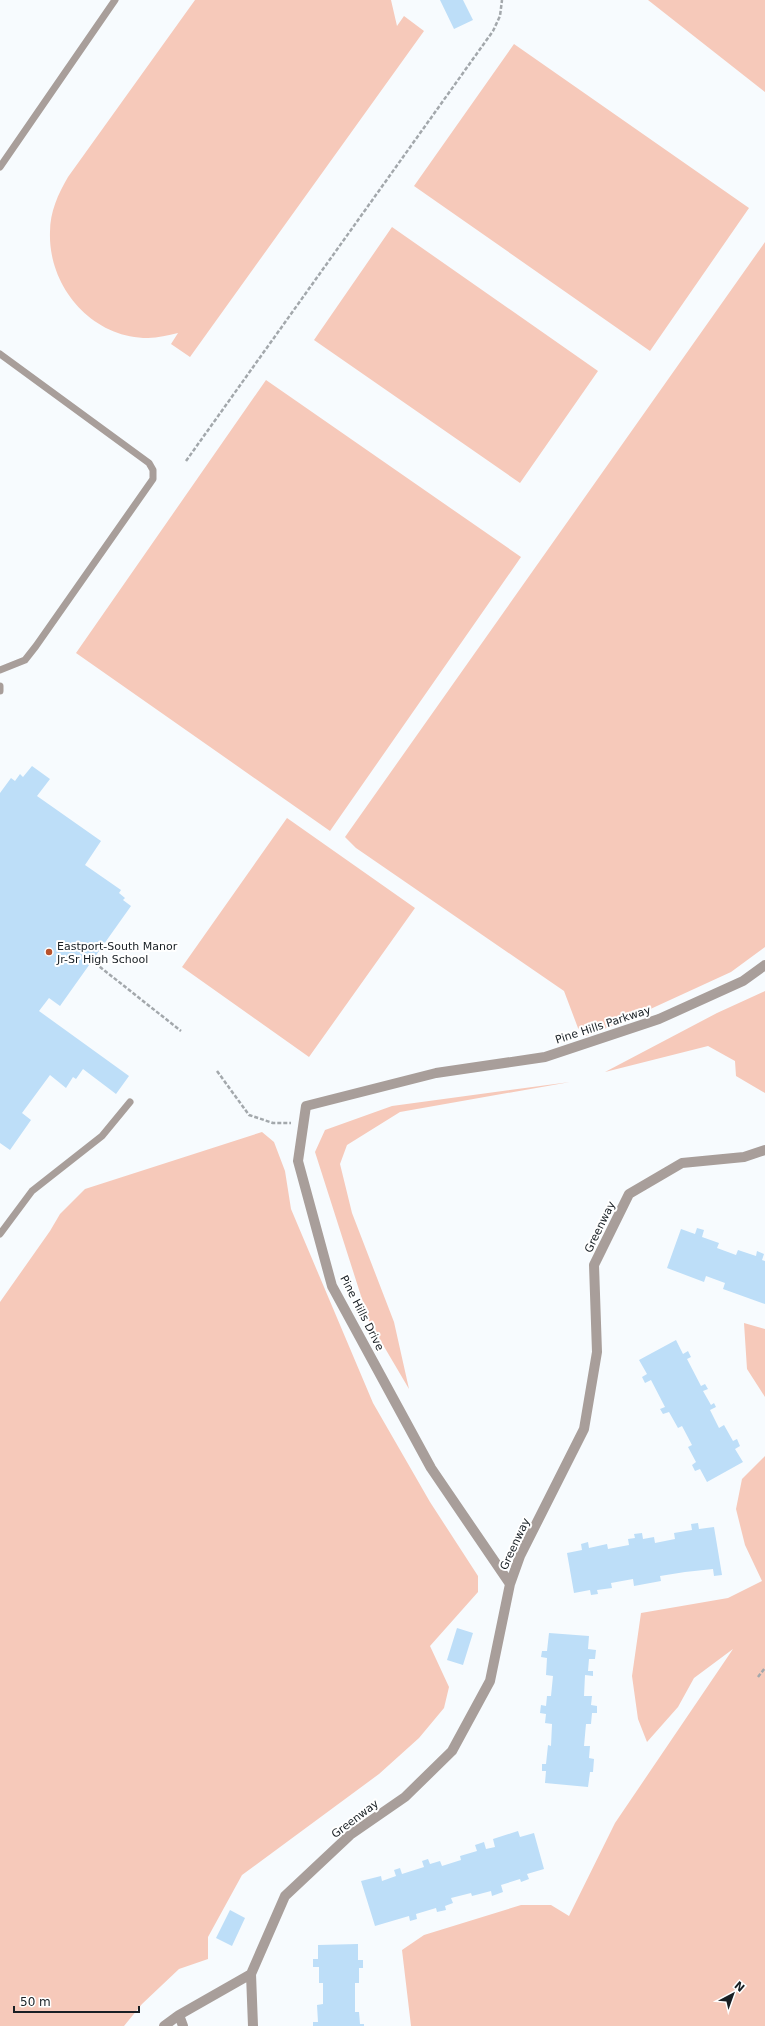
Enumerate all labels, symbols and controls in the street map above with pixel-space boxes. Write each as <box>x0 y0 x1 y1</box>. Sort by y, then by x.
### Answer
place label: Eastport-South Manor Jr-Sr High School <box>56 940 178 966</box>
marker: Eastport-South Manor Jr-Sr High School <box>44 947 54 957</box>
street label: Pine Hills Parkway <box>554 1003 653 1047</box>
street label: Greenway <box>582 1199 618 1255</box>
street label: Pine Hills Drive <box>337 1273 387 1353</box>
street label: Greenway <box>497 1516 533 1572</box>
street label: Greenway <box>329 1797 381 1841</box>
north arrow <box>713 1974 753 2014</box>
text: N <box>731 1979 747 1995</box>
scale bar <box>14 1988 139 2014</box>
text: 50 m <box>20 1995 51 2009</box>

